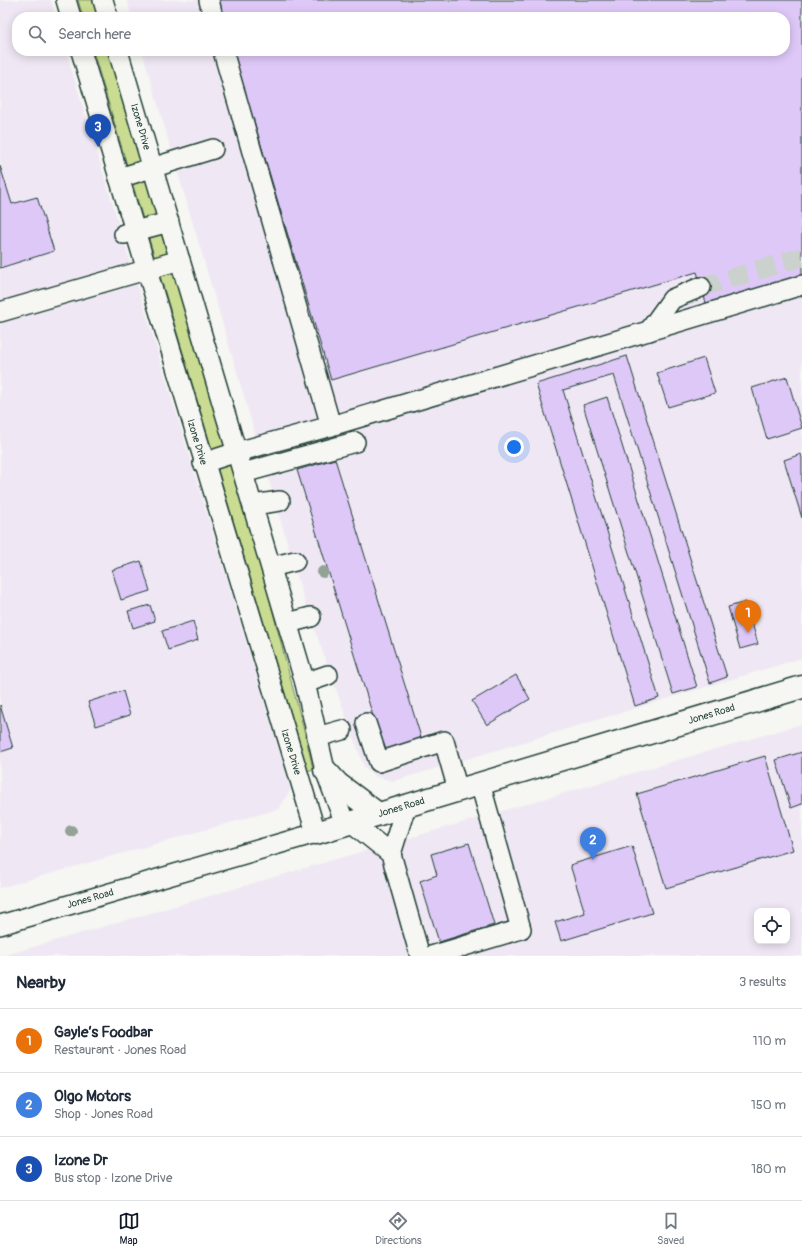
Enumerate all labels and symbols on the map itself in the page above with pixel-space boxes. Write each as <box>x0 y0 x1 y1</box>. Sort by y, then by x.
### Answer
street label: Izone Drive <box>128 102 153 151</box>
pin: 3 <box>85 114 111 147</box>
street label: Izone Drive <box>184 418 210 466</box>
your location <box>504 437 524 457</box>
pin: 1 <box>735 600 761 633</box>
street label: Jones Road <box>687 701 736 727</box>
street label: Izone Drive <box>278 728 304 776</box>
street label: Jones Road <box>376 795 426 820</box>
pin: 2 <box>580 827 606 860</box>
street label: Jones Road <box>65 886 115 911</box>

